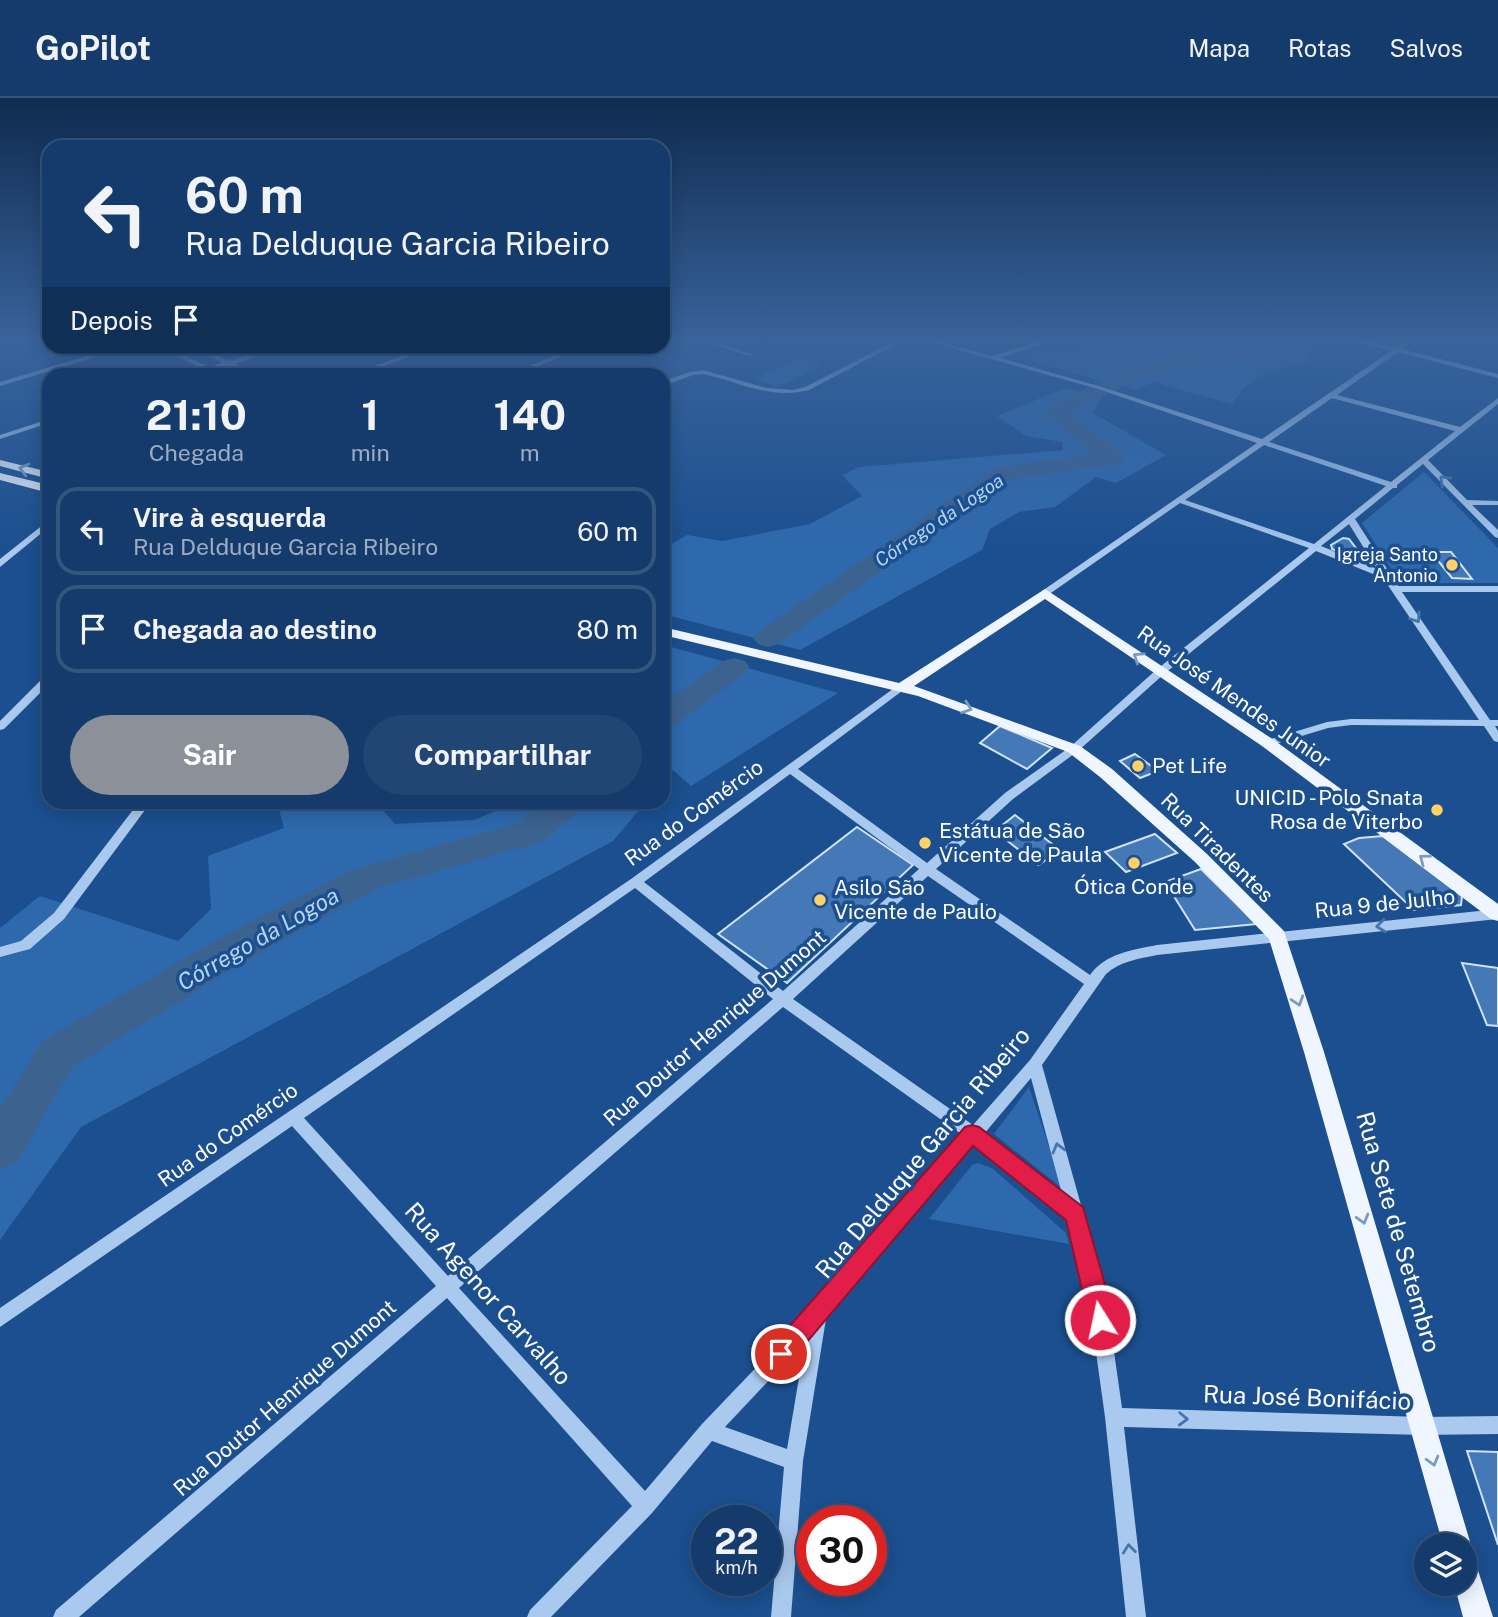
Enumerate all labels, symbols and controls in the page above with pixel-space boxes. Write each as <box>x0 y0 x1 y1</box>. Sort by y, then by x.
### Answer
text: GoPilot <box>35 29 151 67</box>
text: Mapa <box>1188 34 1250 62</box>
text: Rotas <box>1288 34 1351 62</box>
text: Salvos <box>1389 34 1463 62</box>
text: 60 m <box>185 166 304 224</box>
icon: left <box>70 168 161 259</box>
text: Rua Delduque Garcia Ribeiro <box>185 225 610 262</box>
icon: arrive <box>167 301 205 339</box>
text: Depois <box>70 305 153 336</box>
text: 21:10 <box>146 390 247 439</box>
text: 1 <box>361 390 379 439</box>
text: 140 <box>494 390 566 439</box>
text: Chegada <box>149 439 244 466</box>
text: min <box>351 439 390 466</box>
text: m <box>520 439 540 466</box>
one-way arrow <box>19 463 31 478</box>
water label: Córrego da Logoa <box>871 469 1007 571</box>
one-way arrow <box>1439 476 1452 489</box>
text: Vire à esquerda <box>133 502 326 533</box>
icon: left <box>74 512 112 550</box>
text: 60 m <box>577 516 638 547</box>
text: Rua Delduque Garcia Ribeiro <box>133 533 438 560</box>
place label: Igreja Santo Antonio <box>1337 544 1438 586</box>
marker: Igreja Santo Antonio <box>1444 557 1460 573</box>
icon: arrive <box>74 610 112 648</box>
one-way arrow <box>1408 611 1421 624</box>
text: Chegada ao destino <box>133 614 377 645</box>
text: 80 m <box>577 614 638 645</box>
street label: Rua José Mendes Junior <box>1133 620 1336 773</box>
one-way arrow <box>1133 653 1146 665</box>
one-way arrow <box>960 700 972 714</box>
button: Sair <box>70 715 349 795</box>
button: Compartilhar <box>363 715 642 795</box>
place label: Pet Life <box>1152 753 1227 778</box>
street label: Rua do Comércio <box>620 754 768 871</box>
marker: Pet Life <box>1130 758 1146 774</box>
place label: UNICID - Polo Snata Rosa de Viterbo <box>1234 785 1423 834</box>
street label: Rua Tiradentes <box>1156 788 1279 908</box>
marker: UNICID - Polo Snata Rosa de Viterbo <box>1429 802 1445 818</box>
place label: Estátua de São Vicente de Paula <box>939 818 1102 867</box>
marker: Estátua de São Vicente de Paula <box>917 835 933 851</box>
one-way arrow <box>1419 854 1431 867</box>
marker: Ótica Conde <box>1126 855 1142 871</box>
place label: Ótica Conde <box>1074 874 1194 899</box>
place label: Asilo São Vicente de Paulo <box>834 875 997 924</box>
water label: Córrego da Logoa <box>172 881 343 996</box>
street label: Rua 9 de Julho <box>1314 884 1456 923</box>
marker: Asilo São Vicente de Paulo <box>812 892 828 908</box>
one-way arrow <box>1376 918 1387 933</box>
street label: Rua Doutor Henrique Dumont <box>598 924 831 1131</box>
one-way arrow <box>1290 994 1304 1007</box>
street label: Rua Delduque Garcia Ribeiro <box>809 1021 1035 1283</box>
street label: Rua do Comércio <box>153 1077 302 1192</box>
street label: Rua Sete de Setembro <box>1351 1108 1447 1355</box>
one-way arrow <box>1052 1142 1066 1154</box>
street label: Rua Agenor Carvalho <box>400 1196 578 1390</box>
one-way arrow <box>1354 1213 1369 1225</box>
position arrow <box>1063 1283 1137 1357</box>
street label: Rua Doutor Henrique Dumont <box>168 1294 401 1501</box>
pin <box>751 1324 811 1384</box>
icon: arrive <box>762 1335 800 1373</box>
street label: Rua José Bonifácio <box>1203 1379 1412 1415</box>
one-way arrow <box>1177 1411 1188 1426</box>
one-way arrow <box>1425 1455 1440 1467</box>
speed limit sign: 30 <box>796 1505 887 1596</box>
text: 22 <box>714 1521 759 1562</box>
map controls <box>1414 1533 1477 1596</box>
button: layers <box>1414 1533 1477 1596</box>
one-way arrow <box>1121 1543 1136 1555</box>
text: km/h <box>715 1557 758 1578</box>

